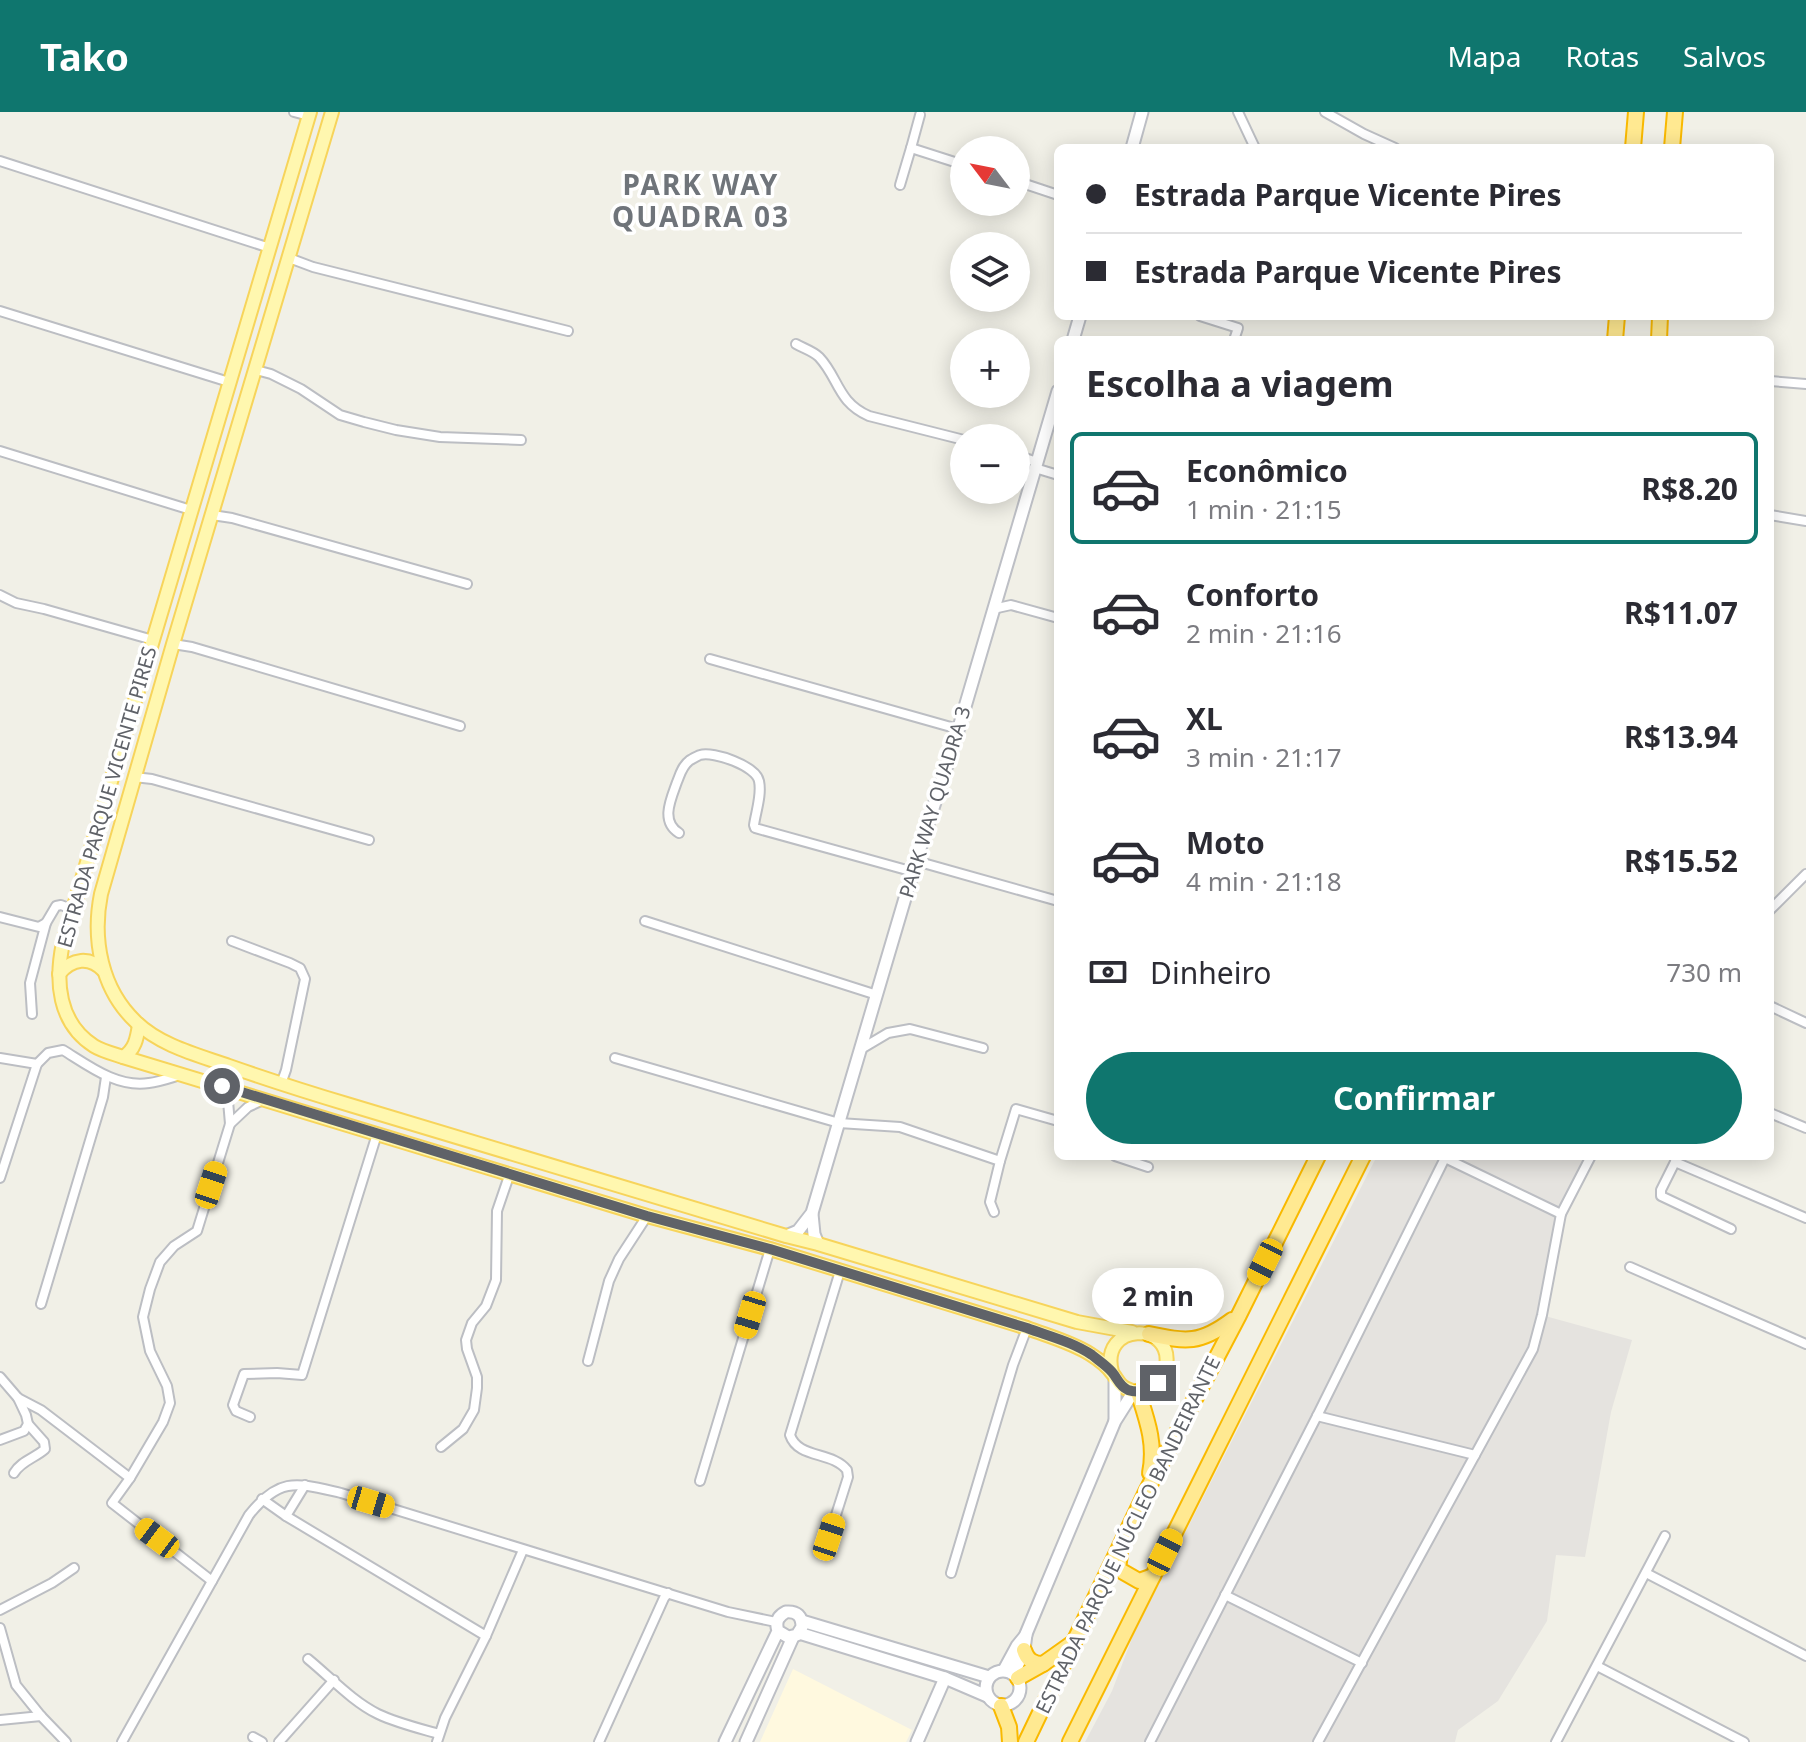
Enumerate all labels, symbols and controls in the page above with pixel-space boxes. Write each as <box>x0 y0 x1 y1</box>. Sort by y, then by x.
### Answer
text: Tako <box>40 30 129 82</box>
text: Mapa <box>1447 37 1522 75</box>
text: Rotas <box>1566 37 1639 75</box>
text: Salvos <box>1683 37 1766 75</box>
north arrow <box>950 136 1030 216</box>
map controls <box>950 136 1030 504</box>
district label: PARK WAY QUADRA 03 <box>612 165 790 235</box>
text: Estrada Parque Vicente Pires <box>1134 174 1561 215</box>
button: layers <box>950 232 1030 312</box>
text: Estrada Parque Vicente Pires <box>1134 251 1561 292</box>
button: + <box>950 328 1030 408</box>
text: Escolha a viagem <box>1086 359 1394 408</box>
button: − <box>950 424 1030 504</box>
text: Econômico <box>1186 450 1348 491</box>
icon: car <box>1090 452 1162 524</box>
text: R$8.20 <box>1641 468 1738 509</box>
text: 1 min · 21:15 <box>1186 491 1342 527</box>
text: Conforto <box>1186 574 1319 615</box>
icon: car <box>1090 576 1162 648</box>
text: R$11.07 <box>1624 592 1738 633</box>
text: 2 min · 21:16 <box>1186 615 1342 651</box>
street label: ESTRADA PARQUE VICENTE PIRES <box>51 643 163 951</box>
text: XL <box>1186 698 1223 739</box>
icon: car <box>1090 700 1162 772</box>
street label: PARK WAY QUADRA 3 <box>893 703 977 901</box>
text: R$13.94 <box>1624 716 1738 757</box>
text: 3 min · 21:17 <box>1186 739 1342 775</box>
text: Moto <box>1186 822 1265 863</box>
icon: car <box>1090 824 1162 896</box>
text: R$15.52 <box>1624 840 1738 881</box>
text: 4 min · 21:18 <box>1186 863 1342 899</box>
icon: cash <box>1086 950 1130 994</box>
text: Dinheiro <box>1150 952 1271 993</box>
text: 730 m <box>1666 954 1742 990</box>
button: Confirmar <box>1086 1052 1742 1144</box>
route start <box>204 1068 240 1104</box>
car <box>192 1158 230 1212</box>
car <box>1244 1235 1286 1289</box>
callout: 2 min <box>1092 1267 1224 1323</box>
text: 2 min <box>1122 1278 1194 1314</box>
car <box>732 1289 768 1341</box>
street label: ESTRADA PARQUE NÚCLEO BANDEIRANTE <box>1029 1352 1226 1718</box>
route end <box>1140 1365 1176 1401</box>
car <box>345 1484 397 1520</box>
car <box>810 1510 848 1564</box>
car <box>131 1514 183 1562</box>
car <box>1144 1525 1186 1579</box>

